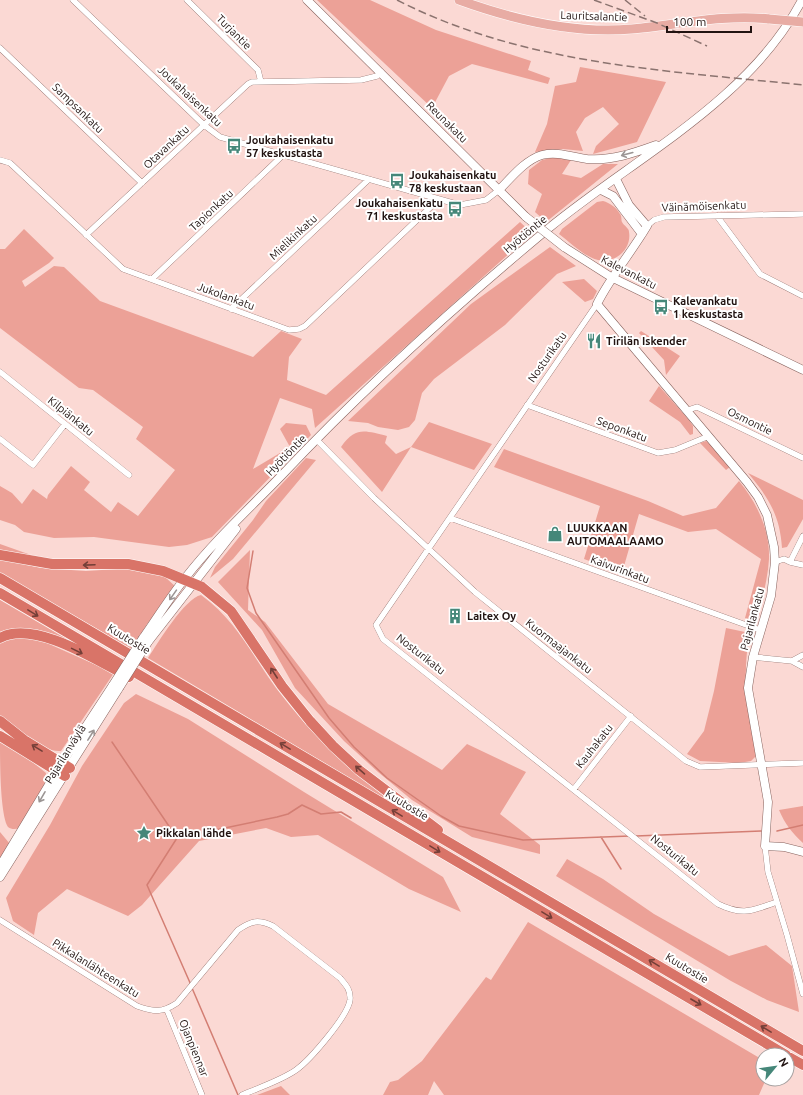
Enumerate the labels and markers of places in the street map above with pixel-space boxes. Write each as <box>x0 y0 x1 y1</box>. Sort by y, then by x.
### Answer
place label: Joukahaisenkatu 57 keskustasta <box>246 134 334 159</box>
bus stop icon: Joukahaisenkatu 57 keskustasta <box>225 137 243 155</box>
place label: Joukahaisenkatu 78 keskustaan <box>409 169 497 194</box>
bus stop icon: Joukahaisenkatu 78 keskustaan <box>388 172 406 190</box>
place label: Joukahaisenkatu 71 keskustasta <box>356 197 443 222</box>
bus stop icon: Joukahaisenkatu 71 keskustasta <box>446 200 464 218</box>
place label: Kalevankatu 1 keskustasta <box>673 295 743 320</box>
bus stop icon: Kalevankatu 1 keskustasta <box>652 298 670 316</box>
restaurant icon: Tirilän Iskender <box>585 332 603 350</box>
place label: Tirilän Iskender <box>606 335 687 347</box>
place label: LUUKKAAN AUTOMAALAAMO <box>567 522 664 547</box>
shop icon: LUUKKAAN AUTOMAALAAMO <box>546 525 564 543</box>
building icon: Laitex Oy <box>446 607 464 625</box>
place label: Laitex Oy <box>467 610 516 622</box>
place icon: Pikkalan lähde <box>135 824 153 842</box>
place label: Pikkalan lähde <box>156 827 232 839</box>

